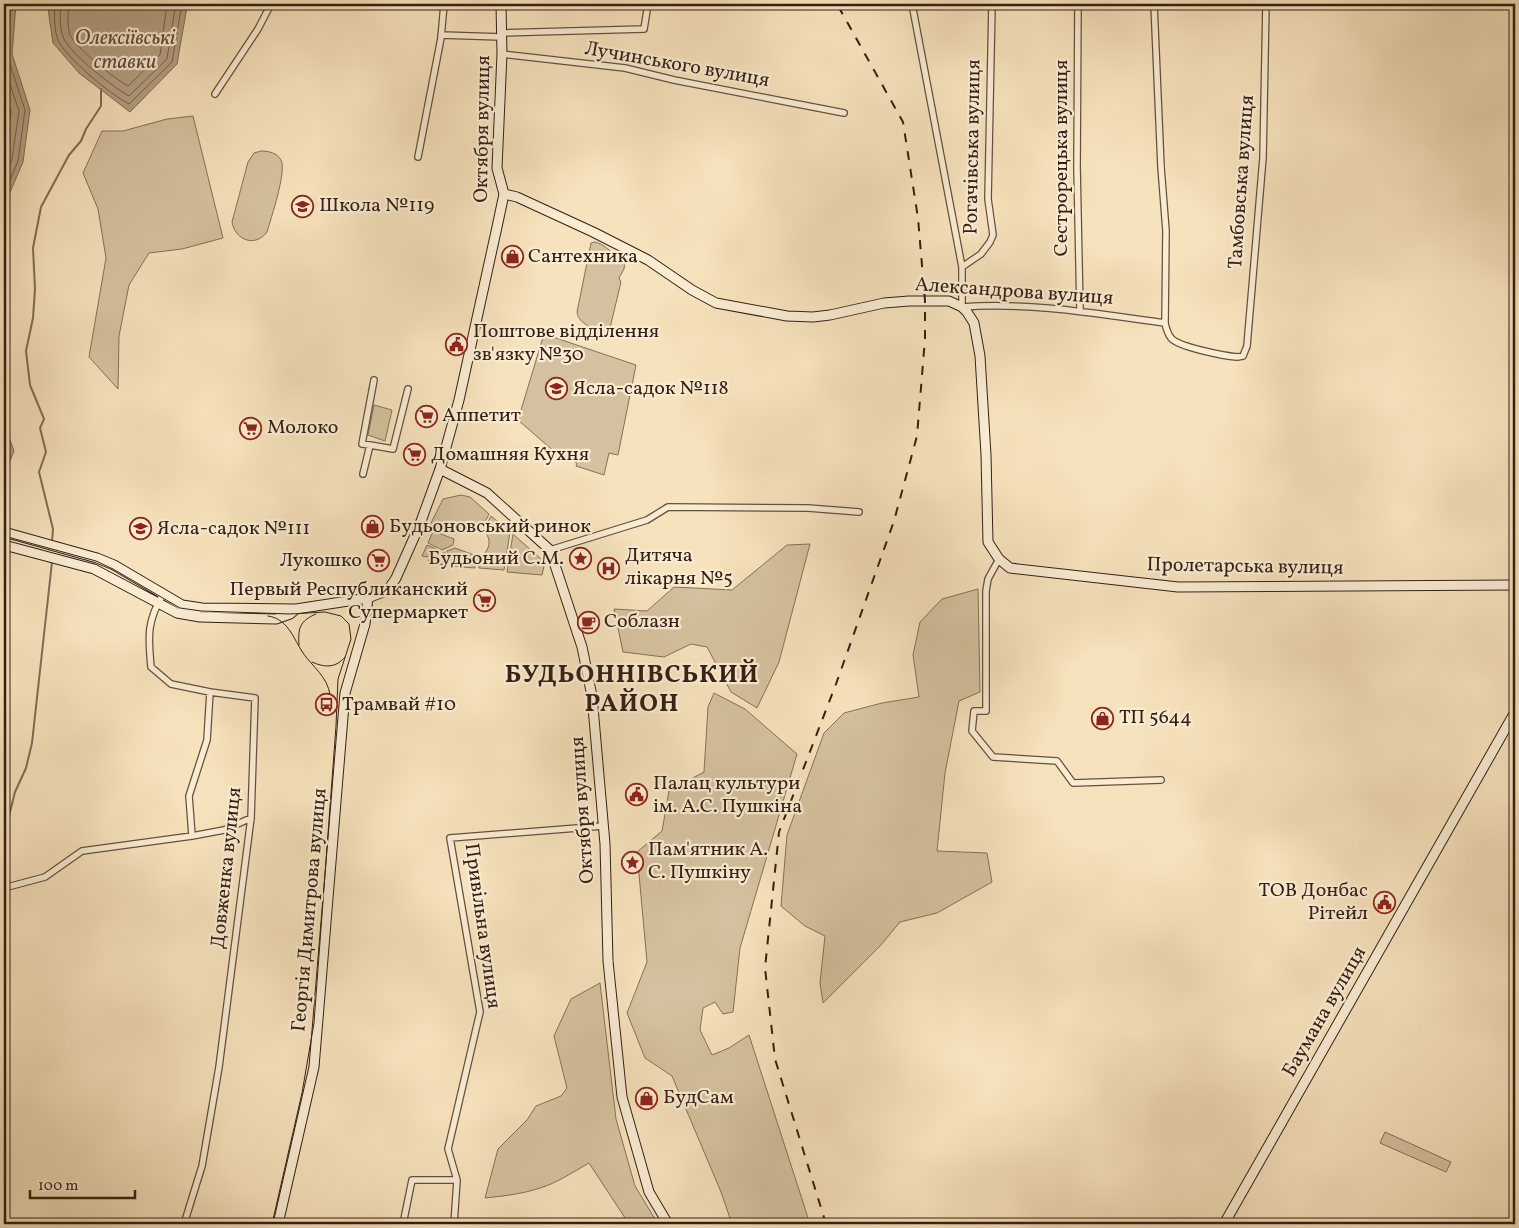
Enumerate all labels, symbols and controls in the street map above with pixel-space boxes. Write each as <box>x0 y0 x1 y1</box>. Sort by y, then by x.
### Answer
water label: Олексіївські ставки <box>75 24 176 77</box>
street label: Лучинського вулиця <box>582 35 772 95</box>
street label: Октября вулиця <box>468 55 498 203</box>
street label: Рогачівська вулиця <box>957 59 989 235</box>
street label: Сестрорецька вулиця <box>1048 60 1076 256</box>
street label: Тамбовська вулиця <box>1222 94 1262 270</box>
place label: Школа №119 <box>319 192 434 220</box>
school or university icon: Школа №119 <box>291 194 315 218</box>
place label: Сантехника <box>528 243 638 271</box>
shop icon: Сантехника <box>500 245 524 269</box>
street label: Александрова вулиця <box>914 271 1114 313</box>
place label: Поштове відділення зв'язку №30 <box>473 318 659 369</box>
public building icon: Поштове відділення зв'язку №30 <box>445 332 469 356</box>
place label: Ясла-садок №118 <box>573 375 729 403</box>
school or university icon: Ясла-садок №118 <box>545 377 569 401</box>
place label: Аппетит <box>442 402 521 430</box>
supermarket icon: Аппетит <box>414 404 438 428</box>
place label: Молоко <box>267 414 338 442</box>
supermarket icon: Молоко <box>239 416 263 440</box>
place label: Домашняя Кухня <box>431 441 589 469</box>
supermarket icon: Домашняя Кухня <box>403 443 427 467</box>
place label: Будьоновський ринок <box>389 513 591 541</box>
place label: Ясла-садок №111 <box>157 515 310 543</box>
shop icon: Будьоновський ринок <box>361 515 385 539</box>
school or university icon: Ясла-садок №111 <box>129 517 153 541</box>
place label: Дитяча лікарня №5 <box>625 542 733 593</box>
place label: Будьоний С.М. <box>428 545 564 573</box>
place label: Лукошко <box>280 547 362 575</box>
place icon: Будьоний С.М. <box>568 547 592 571</box>
supermarket icon: Лукошко <box>366 549 390 573</box>
street label: Пролетарська вулиця <box>1146 551 1344 583</box>
hospital icon: Дитяча лікарня №5 <box>597 556 621 580</box>
place label: Первый Республиканский Супермаркет <box>229 576 468 627</box>
supermarket icon: Первый Республиканский Супермаркет <box>472 589 496 613</box>
place label: Соблазн <box>604 608 680 636</box>
cafe icon: Соблазн <box>576 610 600 634</box>
district label: БУДЬОННІВСЬКИЙ РАЙОН <box>505 658 759 722</box>
place label: Трамвай #10 <box>342 691 456 719</box>
bus stop icon: Трамвай #10 <box>314 693 338 717</box>
place label: ТП 5644 <box>1119 704 1192 732</box>
shop icon: ТП 5644 <box>1091 706 1115 730</box>
street label: Октября вулиця <box>564 735 602 885</box>
place label: Палац культури ім. А.С. Пушкіна <box>653 770 802 821</box>
public building icon: Палац культури ім. А.С. Пушкіна <box>625 783 649 807</box>
street label: Довженка вулиця <box>205 786 249 950</box>
street label: Георгія Димитрова вулиця <box>285 787 335 1033</box>
place label: Пам'ятник А. С. Пушкіну <box>648 836 768 887</box>
street label: Привільна вулиця <box>457 841 507 1011</box>
place icon: Пам'ятник А. С. Пушкіну <box>620 850 644 874</box>
place label: ТОВ Донбас Рітейл <box>1259 877 1368 928</box>
public building icon: ТОВ Донбас Рітейл <box>1372 891 1396 915</box>
street label: Баумана вулиця <box>1276 941 1374 1083</box>
place label: БудСам <box>663 1084 734 1112</box>
shop icon: БудСам <box>635 1086 659 1110</box>
scale bar <box>30 1168 135 1200</box>
text: 100 m <box>38 1176 78 1197</box>

